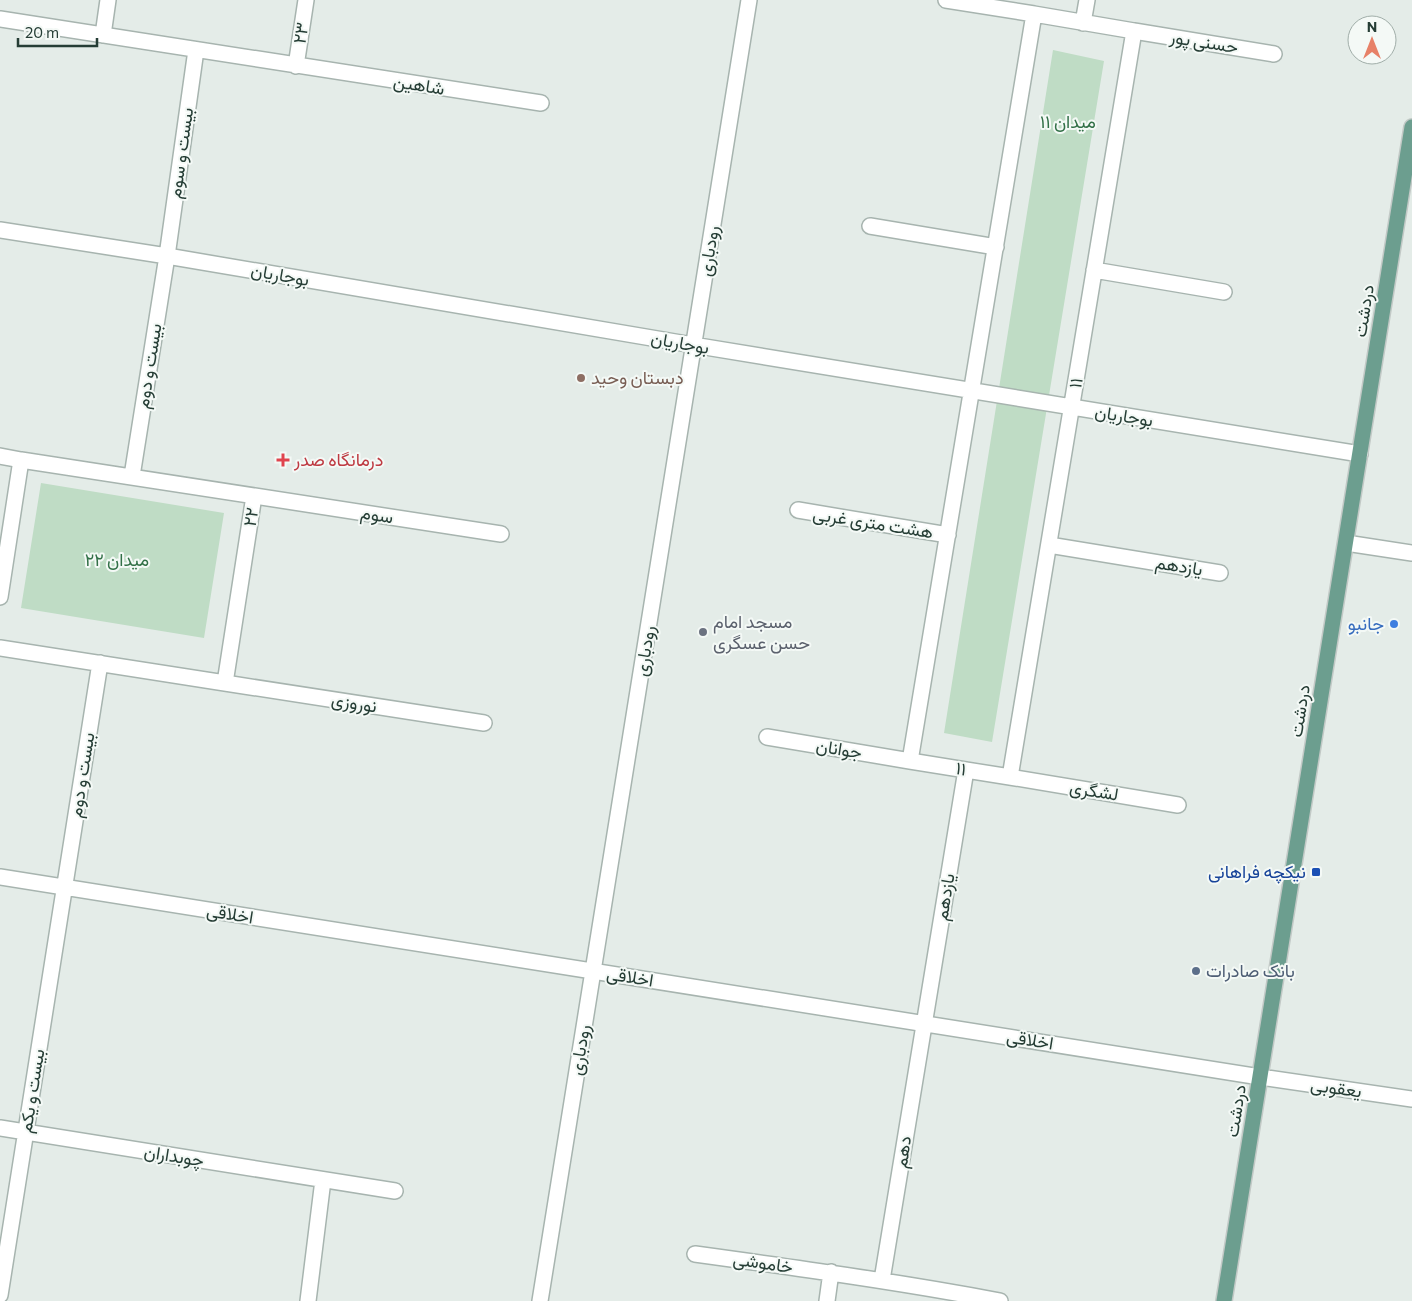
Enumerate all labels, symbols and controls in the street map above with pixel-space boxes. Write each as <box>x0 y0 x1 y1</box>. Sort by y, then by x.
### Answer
scale bar <box>18 15 96 47</box>
north arrow <box>1347 15 1397 65</box>
text: N <box>1367 18 1377 35</box>
street label: ۲۳ <box>287 21 313 45</box>
text: 20 m <box>25 23 59 41</box>
street label: حسنی پور <box>1167 25 1240 59</box>
street label: شاهین <box>392 69 446 100</box>
street label: بیست و سوم <box>163 106 199 200</box>
park label: میدان ۱۱ <box>1040 110 1096 132</box>
street label: رودباری <box>693 224 724 278</box>
street label: بوجاریان <box>249 258 311 291</box>
street label: دردشت <box>1348 283 1379 339</box>
street label: بیست و دوم <box>130 322 168 410</box>
street label: بوجاریان <box>649 326 711 359</box>
place label: دبستان وحید <box>591 366 684 389</box>
marker: دبستان وحید <box>575 372 587 384</box>
street label: ۱۱ <box>1063 376 1087 390</box>
street label: بوجاریان <box>1093 400 1155 431</box>
place label: درمانگاه صدر <box>293 448 383 471</box>
marker: درمانگاه صدر <box>276 453 290 467</box>
street label: سوم <box>359 501 395 529</box>
street label: هشت متری غربی <box>811 502 935 543</box>
street label: ۲۲ <box>238 506 262 528</box>
park label: میدان ۲۲ <box>85 548 149 570</box>
street label: یازدهم <box>1154 550 1204 582</box>
place label: مسجد امام حسن عسگری <box>713 610 810 654</box>
place label: جانبو <box>1348 612 1384 635</box>
marker: جانبو <box>1388 618 1400 630</box>
street label: رودباری <box>629 624 660 678</box>
marker: مسجد امام حسن عسگری <box>697 626 709 638</box>
street label: دردشت <box>1284 683 1315 739</box>
street label: نوروزی <box>330 688 379 717</box>
street label: بیست و دوم <box>63 731 101 819</box>
street label: جوانان <box>814 734 864 763</box>
street label: ۱۱ <box>954 756 968 780</box>
street label: لشگری <box>1068 775 1120 806</box>
place label: نیکچه فراهانی <box>1208 860 1306 884</box>
marker: نیکچه فراهانی <box>1310 866 1322 878</box>
street label: یازدهم <box>929 872 961 922</box>
street label: اخلاقی <box>205 898 255 929</box>
place label: بانک صادرات <box>1206 959 1295 982</box>
street label: اخلاقی <box>605 961 655 992</box>
marker: بانک صادرات <box>1190 965 1202 977</box>
street label: رودباری <box>564 1023 595 1077</box>
street label: اخلاقی <box>1005 1024 1055 1055</box>
street label: بیست و یکم <box>14 1047 50 1135</box>
street label: یعقوبی <box>1309 1073 1363 1102</box>
street label: دردشت <box>1220 1083 1251 1139</box>
street label: دهم <box>889 1134 917 1170</box>
street label: چوبداران <box>142 1139 206 1173</box>
street label: خاموشی <box>732 1247 795 1278</box>

